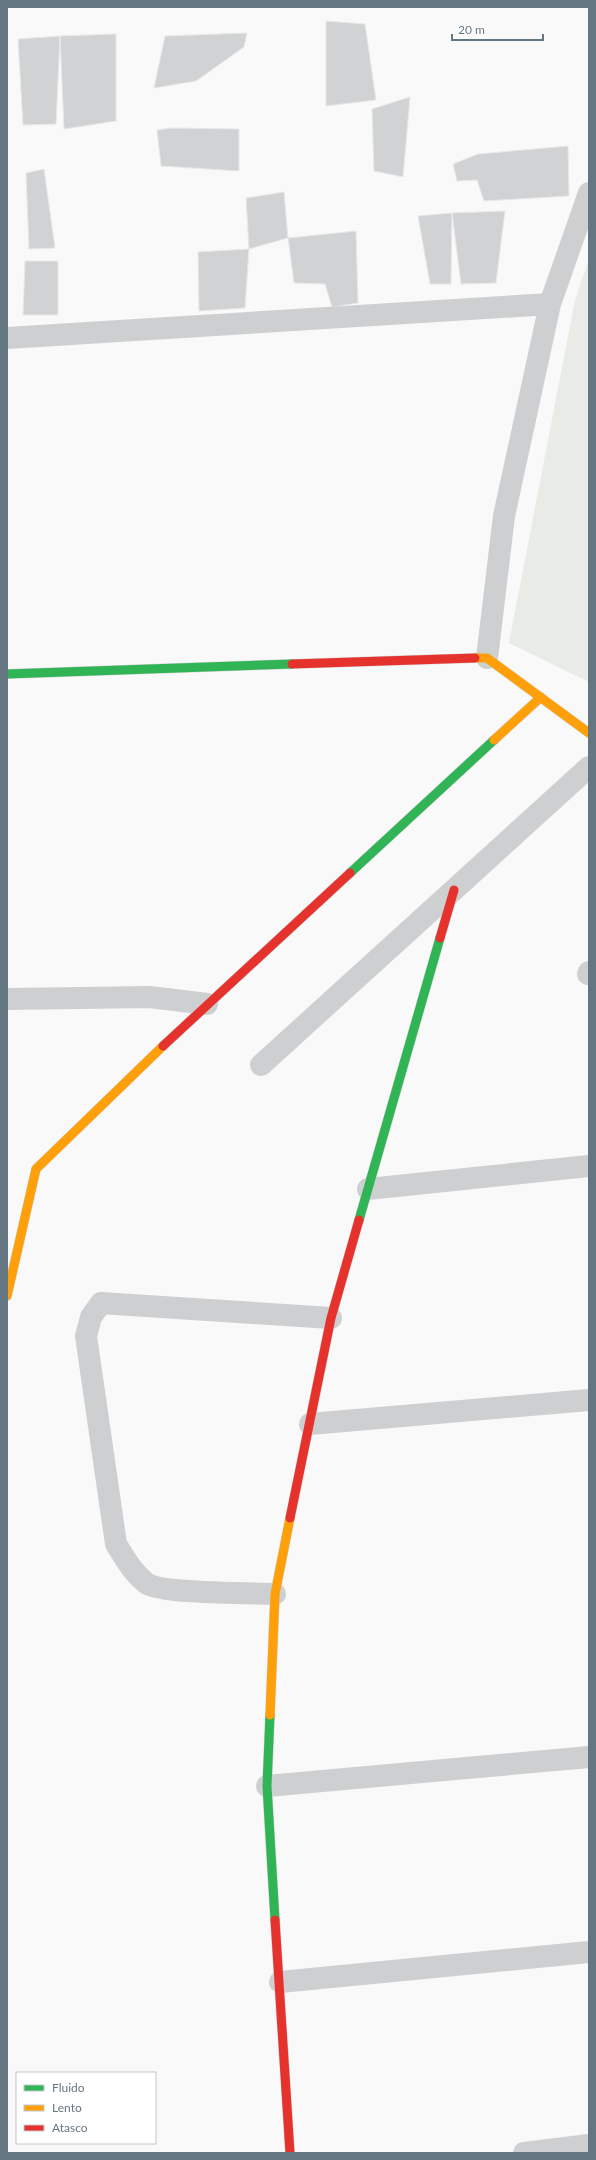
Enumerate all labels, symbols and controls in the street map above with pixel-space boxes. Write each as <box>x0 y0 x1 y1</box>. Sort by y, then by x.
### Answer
scale bar <box>452 16 543 42</box>
text: 20 m <box>458 22 485 37</box>
legend <box>16 2072 156 2144</box>
text: Fluido <box>52 2080 85 2095</box>
text: Lento <box>52 2100 82 2115</box>
text: Atasco <box>52 2120 88 2135</box>

